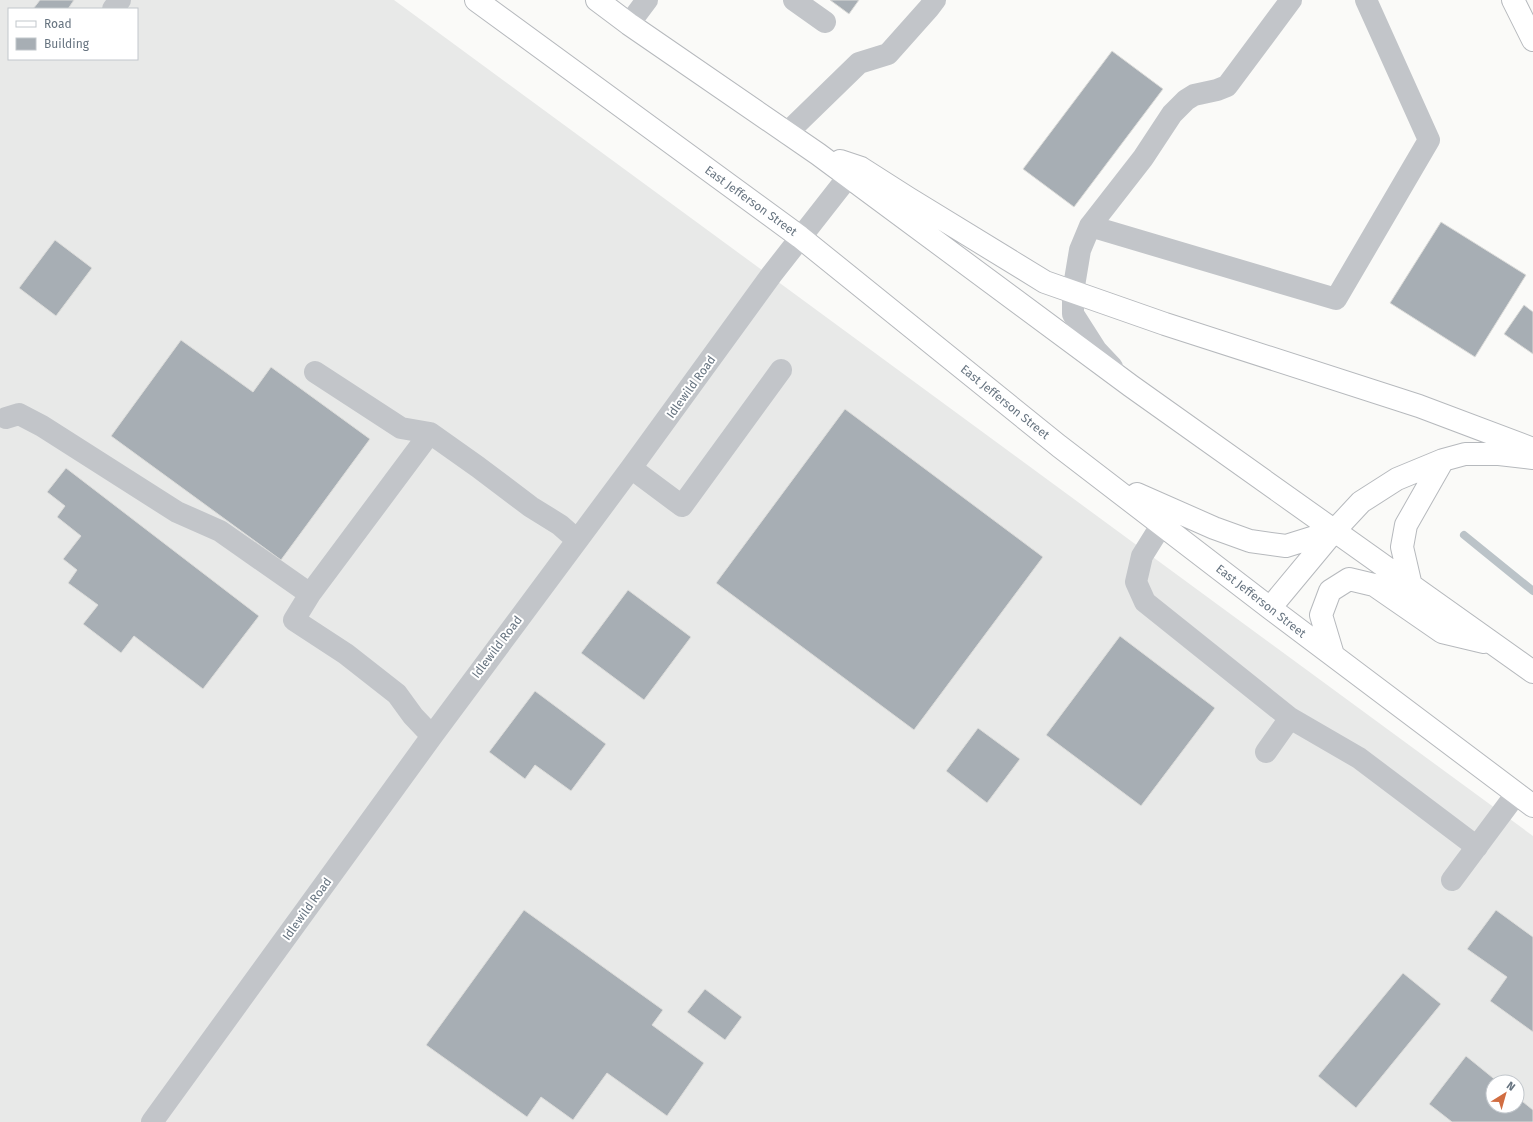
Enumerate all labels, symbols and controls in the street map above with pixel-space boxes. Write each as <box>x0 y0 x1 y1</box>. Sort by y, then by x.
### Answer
legend <box>8 8 138 60</box>
text: Road <box>44 17 72 31</box>
text: Building <box>44 37 90 51</box>
street label: East Jefferson Street <box>702 163 800 239</box>
street label: Idlewild Road <box>664 353 718 421</box>
street label: East Jefferson Street <box>958 362 1053 443</box>
street label: East Jefferson Street <box>1213 562 1309 641</box>
street label: Idlewild Road <box>469 613 525 681</box>
street label: Idlewild Road <box>280 875 334 943</box>
north arrow <box>1485 1074 1525 1114</box>
text: N <box>1504 1079 1518 1094</box>

